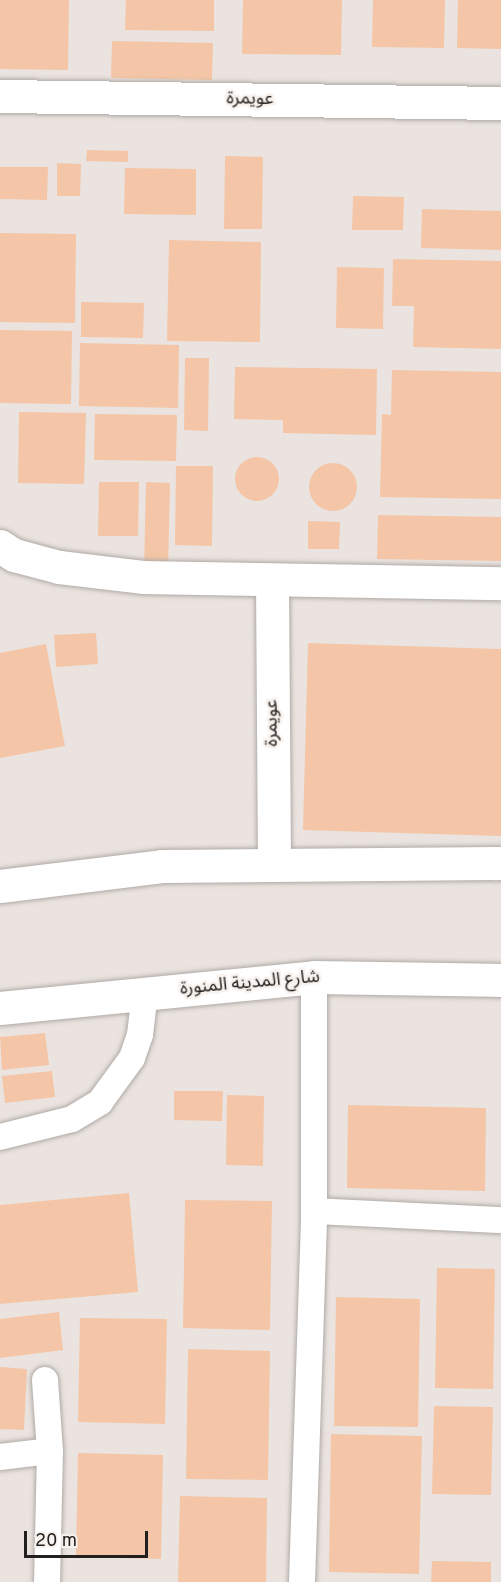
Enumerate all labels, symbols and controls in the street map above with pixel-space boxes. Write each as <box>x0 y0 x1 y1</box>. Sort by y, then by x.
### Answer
street label: عويمرة <box>226 89 274 111</box>
street label: عويمرة <box>262 699 284 747</box>
street label: شارع المدينة المنورة <box>179 967 321 1001</box>
scale bar <box>27 1519 152 1557</box>
text: 20 m <box>35 1530 77 1553</box>

